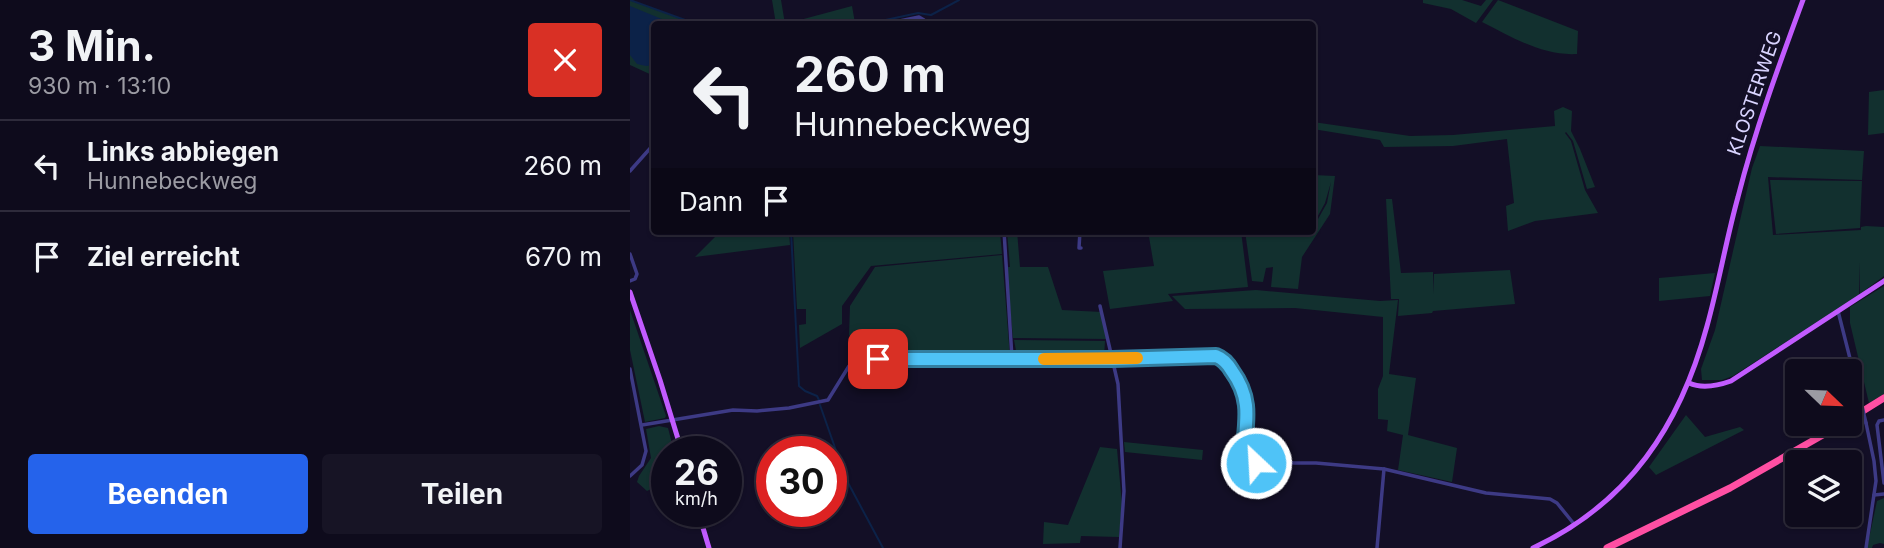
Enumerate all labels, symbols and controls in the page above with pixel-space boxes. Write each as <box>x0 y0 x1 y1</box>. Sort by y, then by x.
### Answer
text: 3 Min. <box>28 20 156 71</box>
button: close <box>528 23 602 97</box>
street label: KLOSTERWEG <box>1722 28 1786 158</box>
text: 260 m <box>794 45 946 104</box>
icon: left <box>679 49 770 140</box>
text: 930 m · 13:10 <box>28 72 171 100</box>
text: Hunnebeckweg <box>794 105 1031 144</box>
text: Links abbiegen <box>87 136 279 167</box>
icon: left <box>28 147 66 185</box>
text: 260 m <box>524 150 602 181</box>
text: Hunnebeckweg <box>87 167 257 195</box>
icon: arrive <box>757 182 795 220</box>
text: Dann <box>679 186 743 217</box>
icon: arrive <box>28 238 66 276</box>
text: Ziel erreicht <box>87 241 240 272</box>
text: 670 m <box>525 241 602 272</box>
pin <box>848 329 908 389</box>
icon: arrive <box>859 340 897 378</box>
north arrow <box>1785 359 1862 436</box>
map controls <box>1785 359 1862 527</box>
position arrow <box>1219 426 1293 500</box>
speed limit sign: 30 <box>756 436 847 527</box>
button: layers <box>1785 450 1862 527</box>
text: 26 <box>674 451 719 493</box>
button: Beenden <box>28 454 308 534</box>
button: Teilen <box>322 454 602 534</box>
text: km/h <box>675 488 718 509</box>

